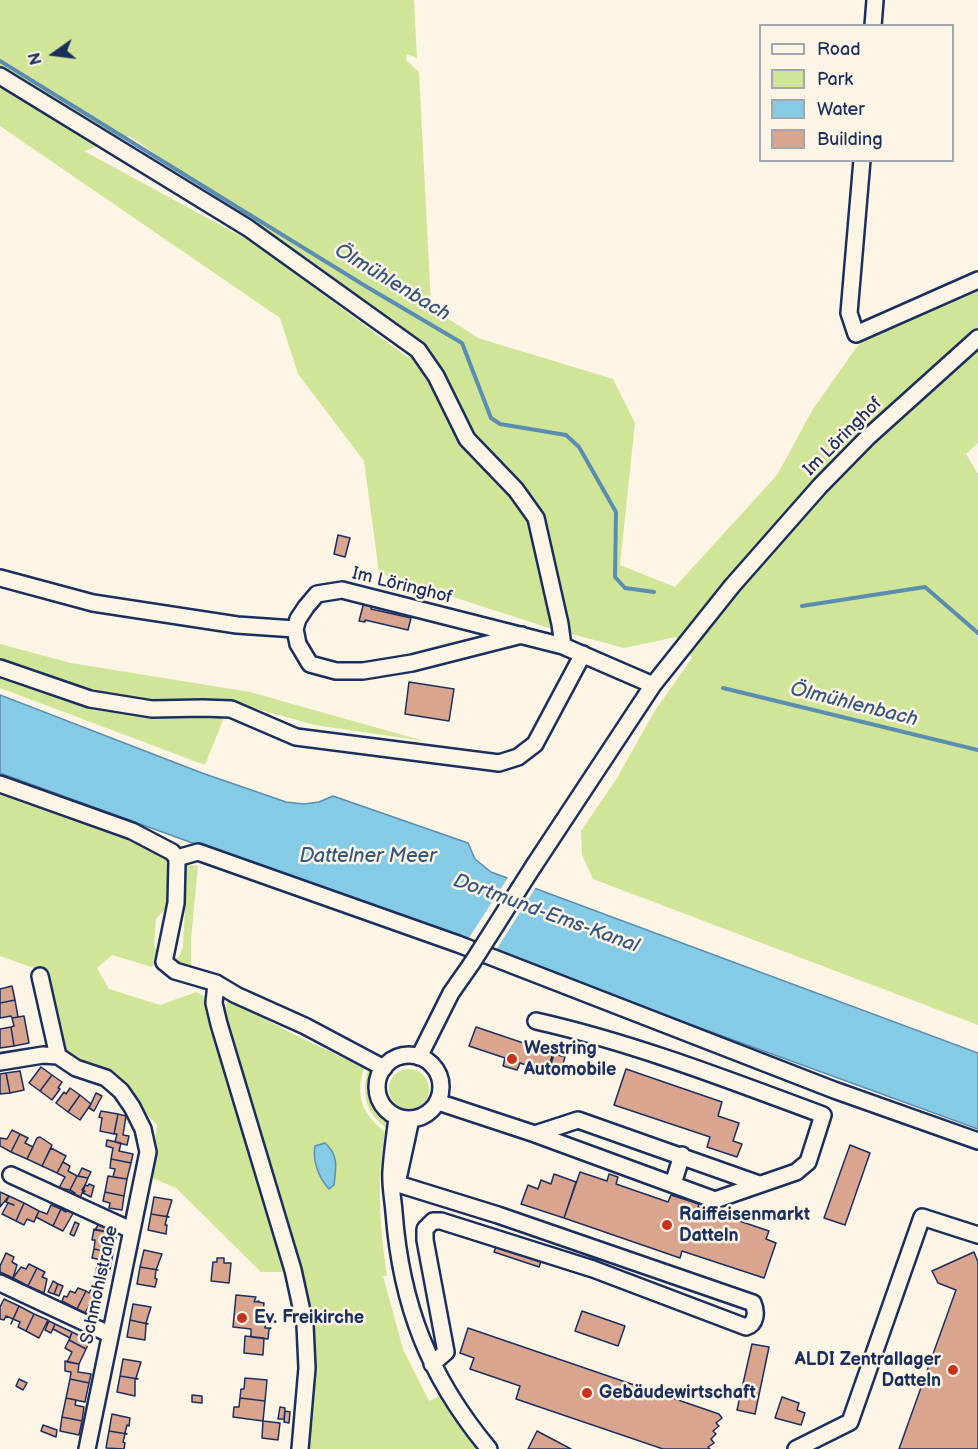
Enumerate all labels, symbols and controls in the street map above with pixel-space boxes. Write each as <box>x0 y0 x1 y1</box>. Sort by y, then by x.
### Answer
north arrow <box>24 24 84 84</box>
legend <box>759 24 954 162</box>
text: Road <box>817 39 861 60</box>
text: N <box>25 50 47 67</box>
text: Park <box>817 69 853 90</box>
text: Water <box>817 99 865 120</box>
text: Building <box>817 129 883 150</box>
water label: Ölmühlenbach <box>330 239 454 327</box>
street label: Im Löringhof <box>799 393 887 481</box>
street label: Im Löringhof <box>350 563 454 609</box>
water label: Ölmühlenbach <box>788 678 920 732</box>
water label: Dattelner Meer <box>300 845 436 869</box>
water label: Dortmund-Ems-Kanal <box>450 869 642 959</box>
place label: Westring Automobile <box>524 1038 616 1080</box>
marker: Westring Automobile <box>505 1052 519 1066</box>
place label: Raiffeisenmarkt Datteln <box>679 1204 810 1246</box>
marker: Raiffeisenmarkt Datteln <box>660 1218 674 1232</box>
street label: Schmohlstraße <box>77 1224 123 1346</box>
place label: Ev. Freikirche <box>254 1307 364 1329</box>
marker: Ev. Freikirche <box>235 1311 249 1325</box>
place label: ALDI Zentrallager Datteln <box>795 1349 941 1392</box>
marker: ALDI Zentrallager Datteln <box>946 1363 960 1377</box>
place label: Gebäudewirtschaft <box>599 1382 756 1404</box>
marker: Gebäudewirtschaft <box>580 1386 594 1400</box>

